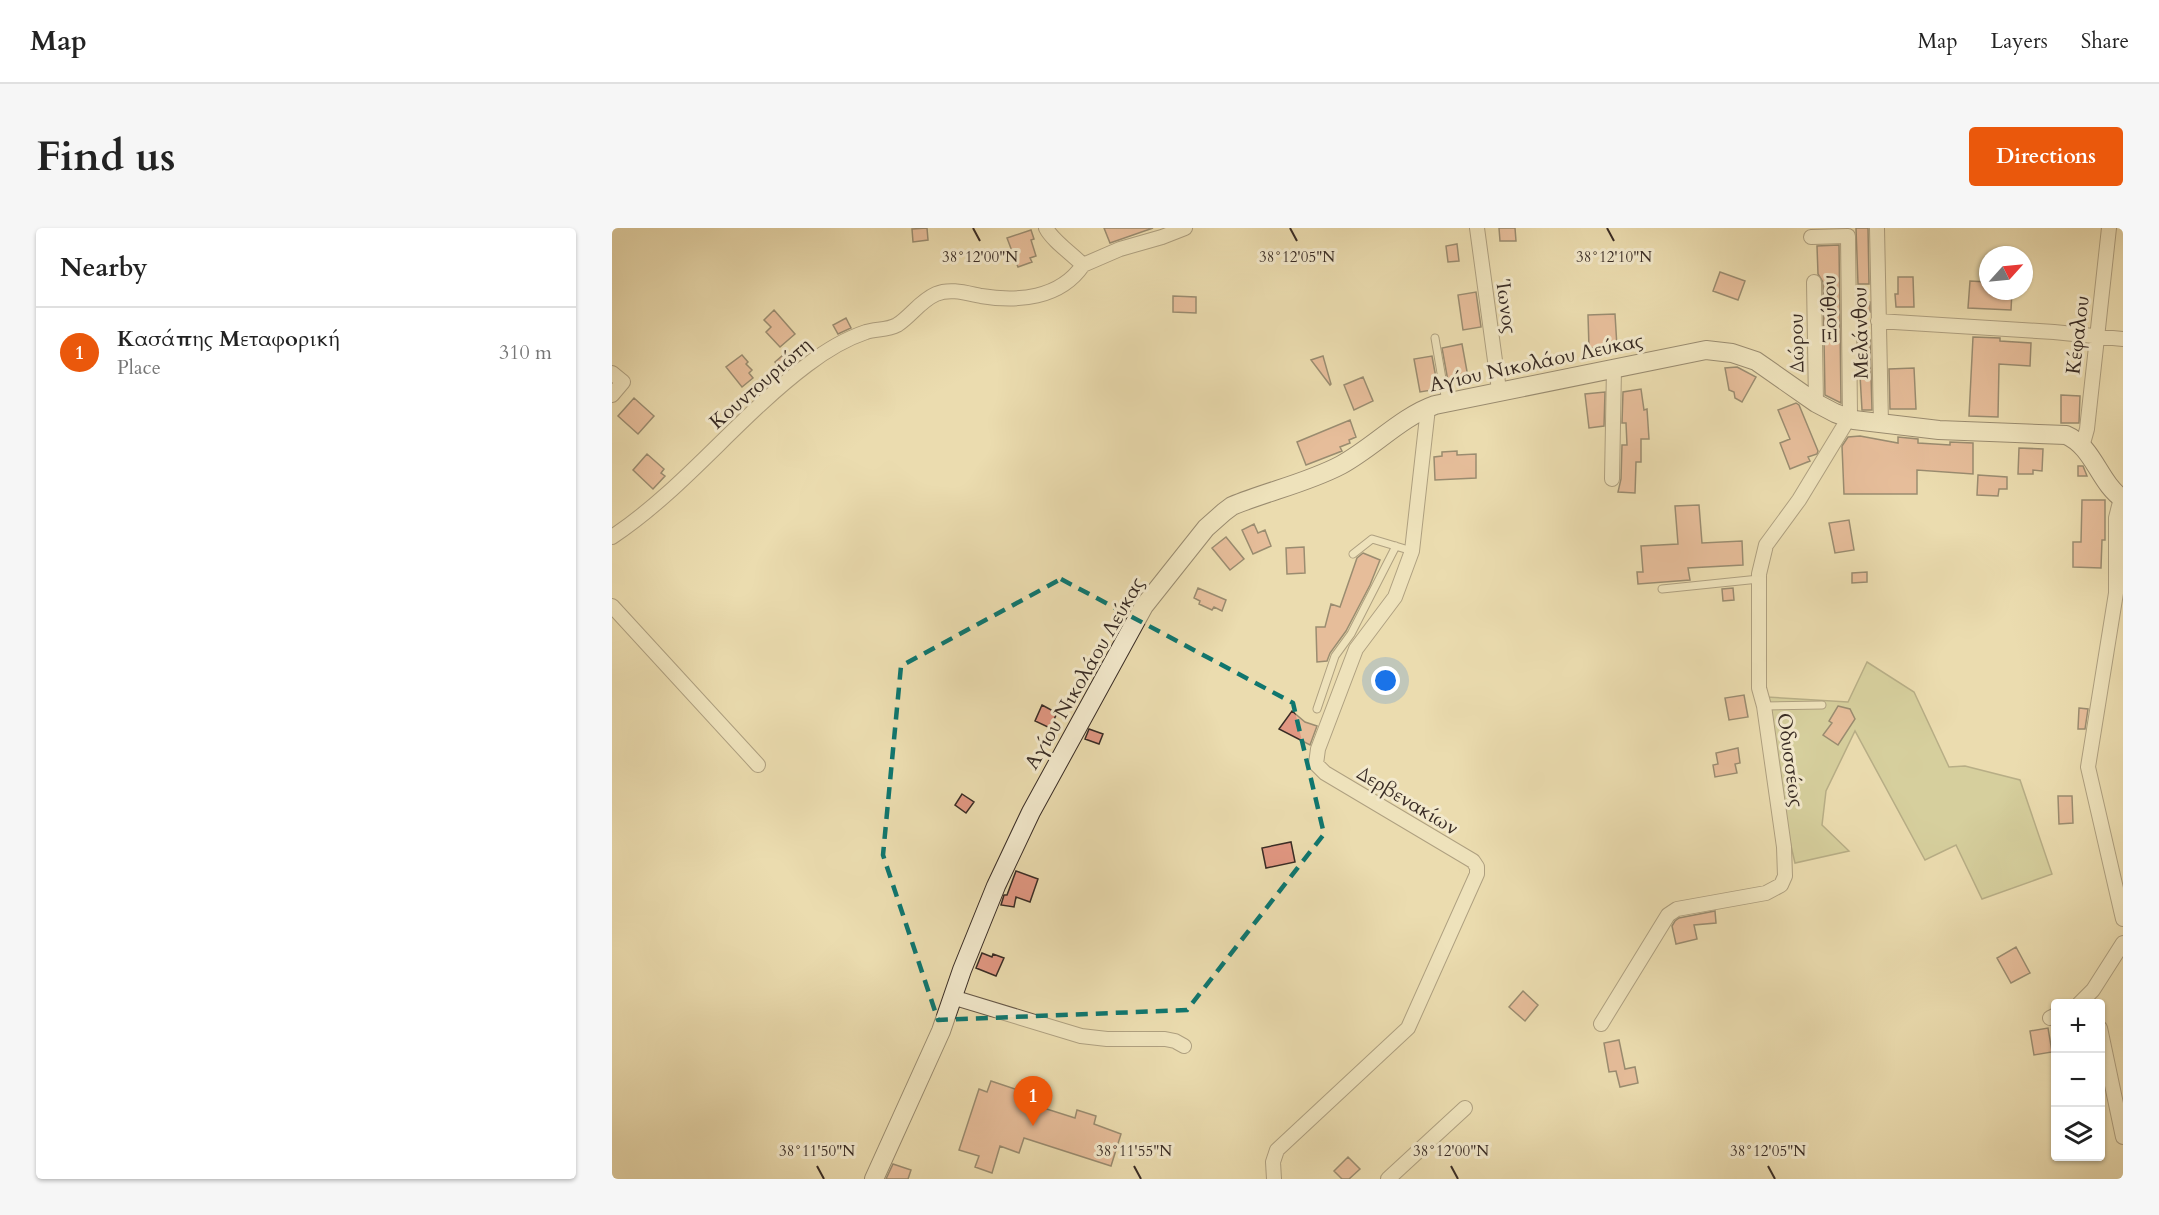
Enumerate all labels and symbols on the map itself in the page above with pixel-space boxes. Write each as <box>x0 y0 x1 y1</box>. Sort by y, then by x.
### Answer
north arrow <box>1979 246 2033 300</box>
text: 38°12'00"N <box>942 247 1018 267</box>
text: 38°12'05"N <box>1259 247 1335 267</box>
text: 38°12'10"N <box>1576 247 1652 267</box>
street label: Ξούθου <box>1815 275 1844 343</box>
street label: Ίωνος <box>1489 278 1524 336</box>
street label: Μελάνθου <box>1846 287 1875 379</box>
street label: Κέφαλου <box>2059 294 2096 376</box>
street label: Δώρου <box>1782 313 1811 373</box>
street label: Αγίου Νικολάου Λεύκας <box>1427 327 1646 398</box>
street label: Κουντουριώτη <box>704 331 817 435</box>
street label: Αγίου Νικολάου Λεύκας <box>1018 572 1151 774</box>
your location <box>1371 666 1400 695</box>
street label: Οδυσσέως <box>1771 711 1811 809</box>
street label: Δερβενακίων <box>1352 760 1464 841</box>
pin: 1 <box>1014 1076 1052 1126</box>
text: 38°11'50"N <box>779 1141 855 1161</box>
text: 38°11'55"N <box>1096 1141 1172 1161</box>
text: 38°12'00"N <box>1413 1141 1489 1161</box>
text: 38°12'05"N <box>1730 1141 1806 1161</box>

